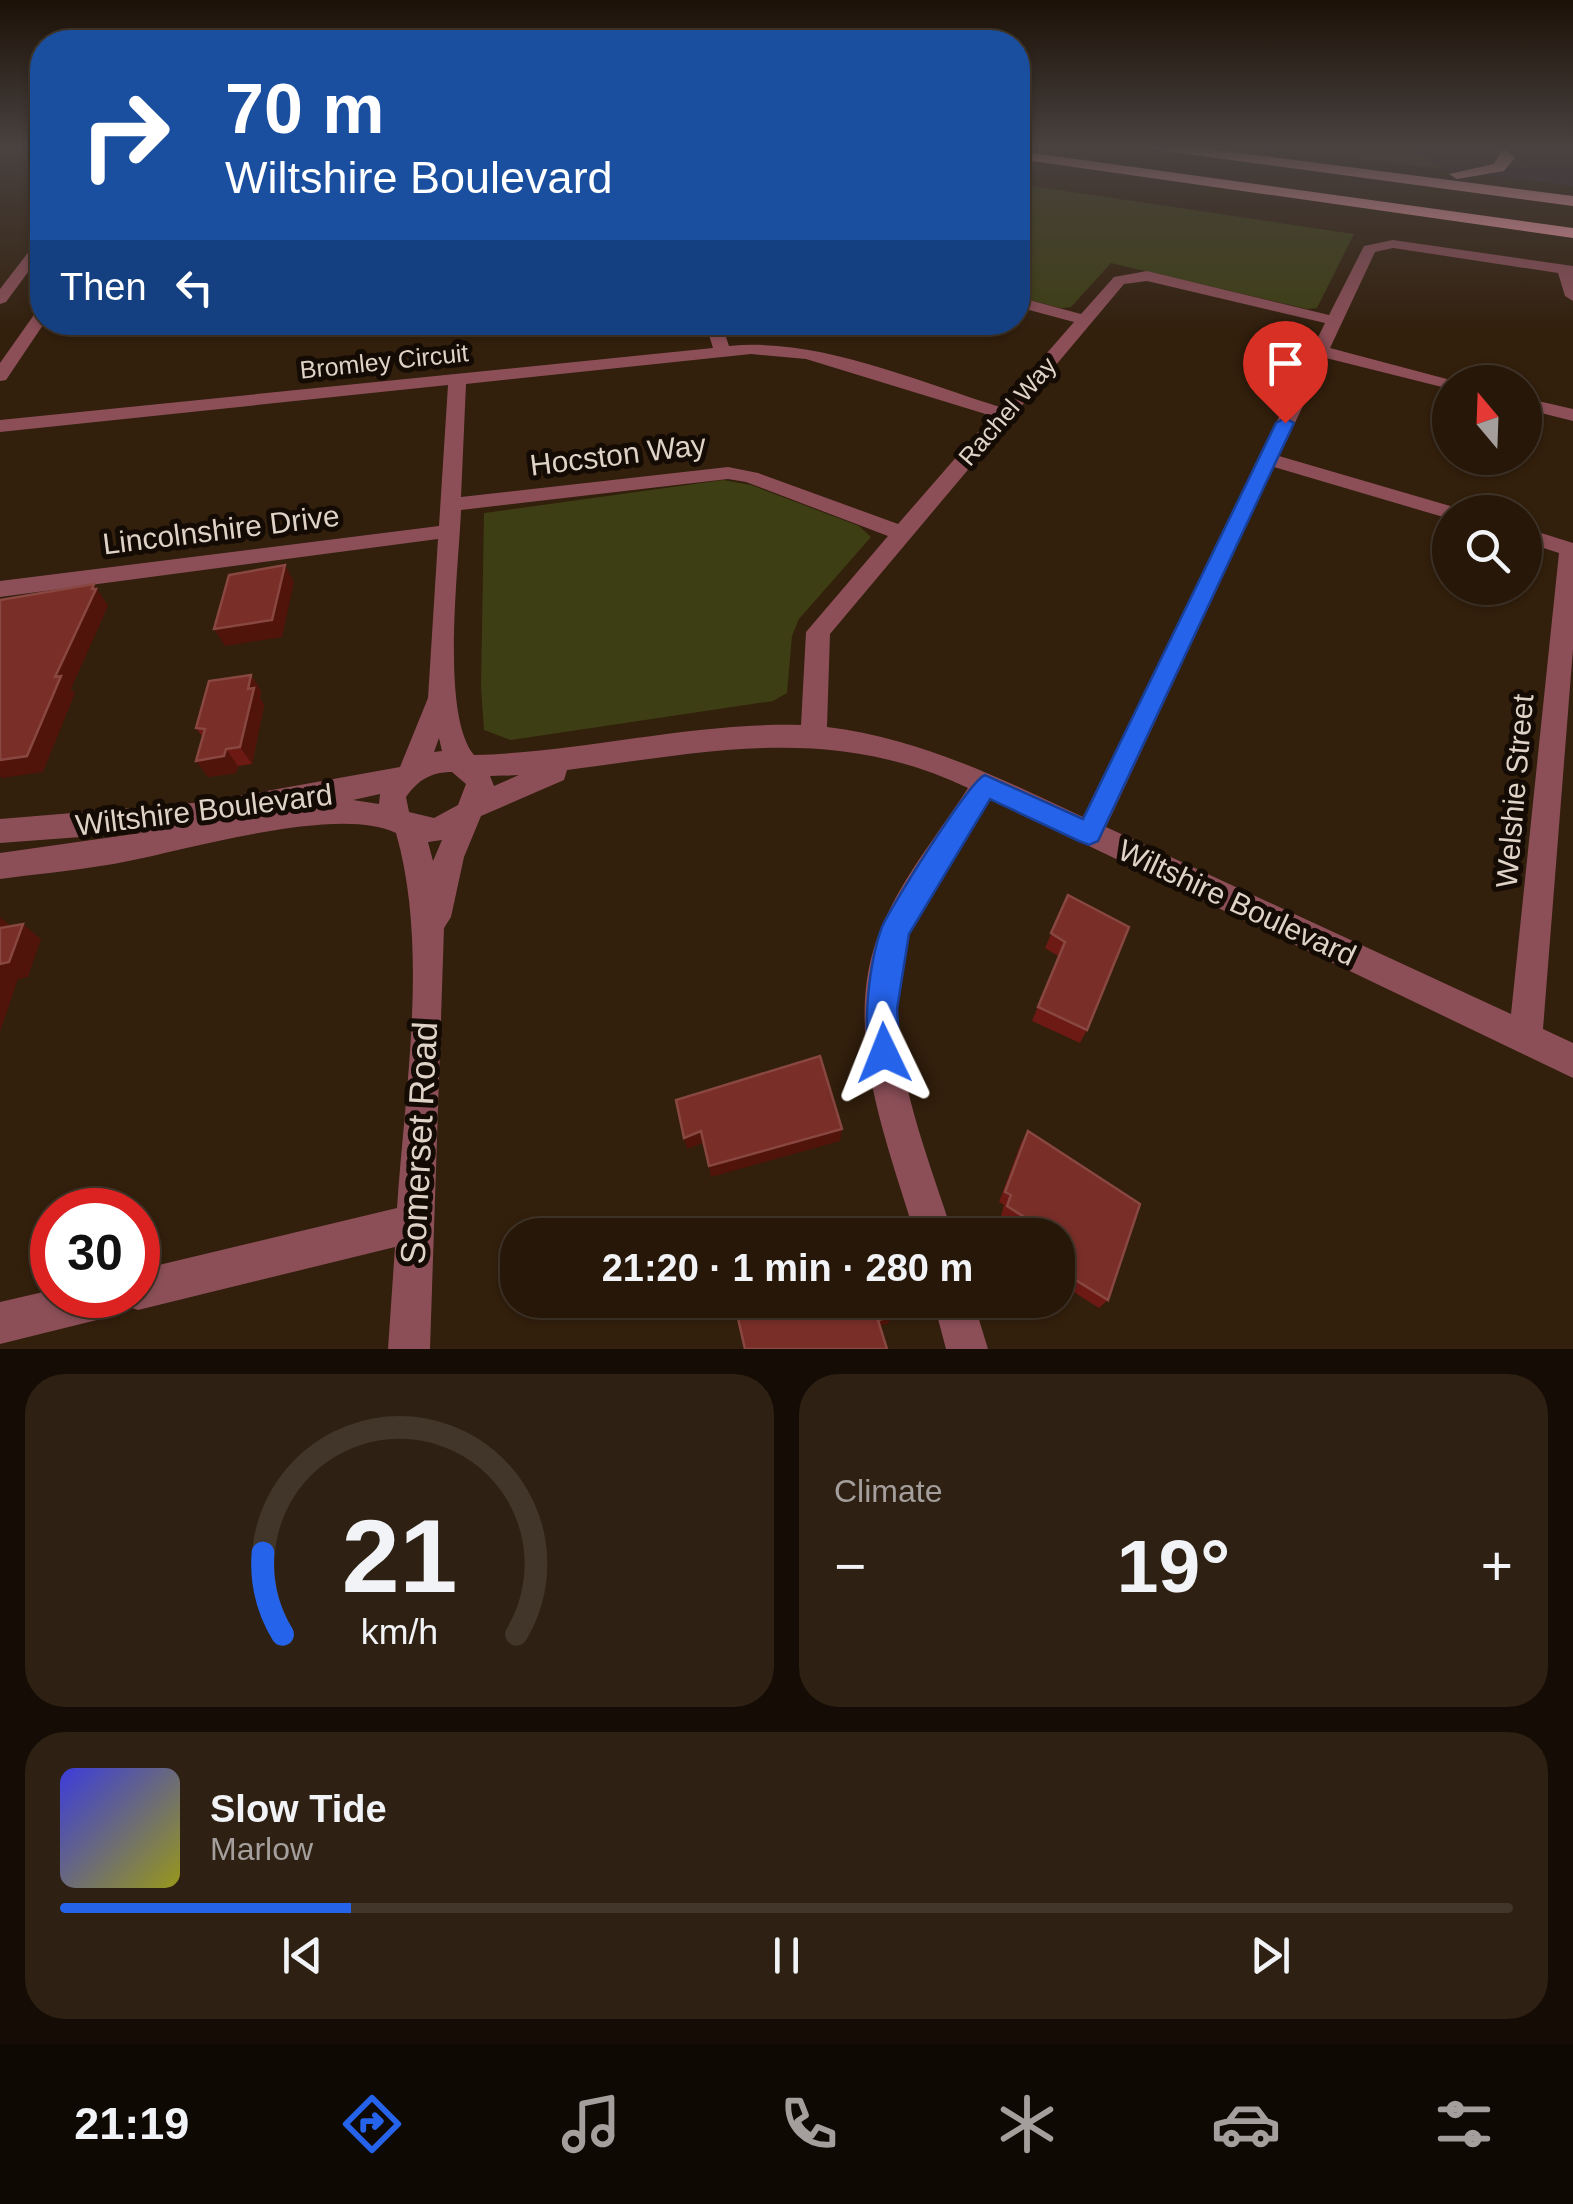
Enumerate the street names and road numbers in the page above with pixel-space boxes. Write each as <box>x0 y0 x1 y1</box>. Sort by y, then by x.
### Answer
street label: Bromley Circuit <box>298 338 470 384</box>
street label: Rachel Way <box>953 351 1062 471</box>
street label: Hocston Way <box>528 427 708 482</box>
street label: Lincolnshire Drive <box>101 499 341 560</box>
street label: Welshie Street <box>1490 692 1539 889</box>
street label: Wiltshire Boulevard <box>74 777 334 842</box>
street label: Wiltshire Boulevard <box>1113 833 1361 972</box>
street label: Somerset Road <box>393 1021 444 1265</box>

